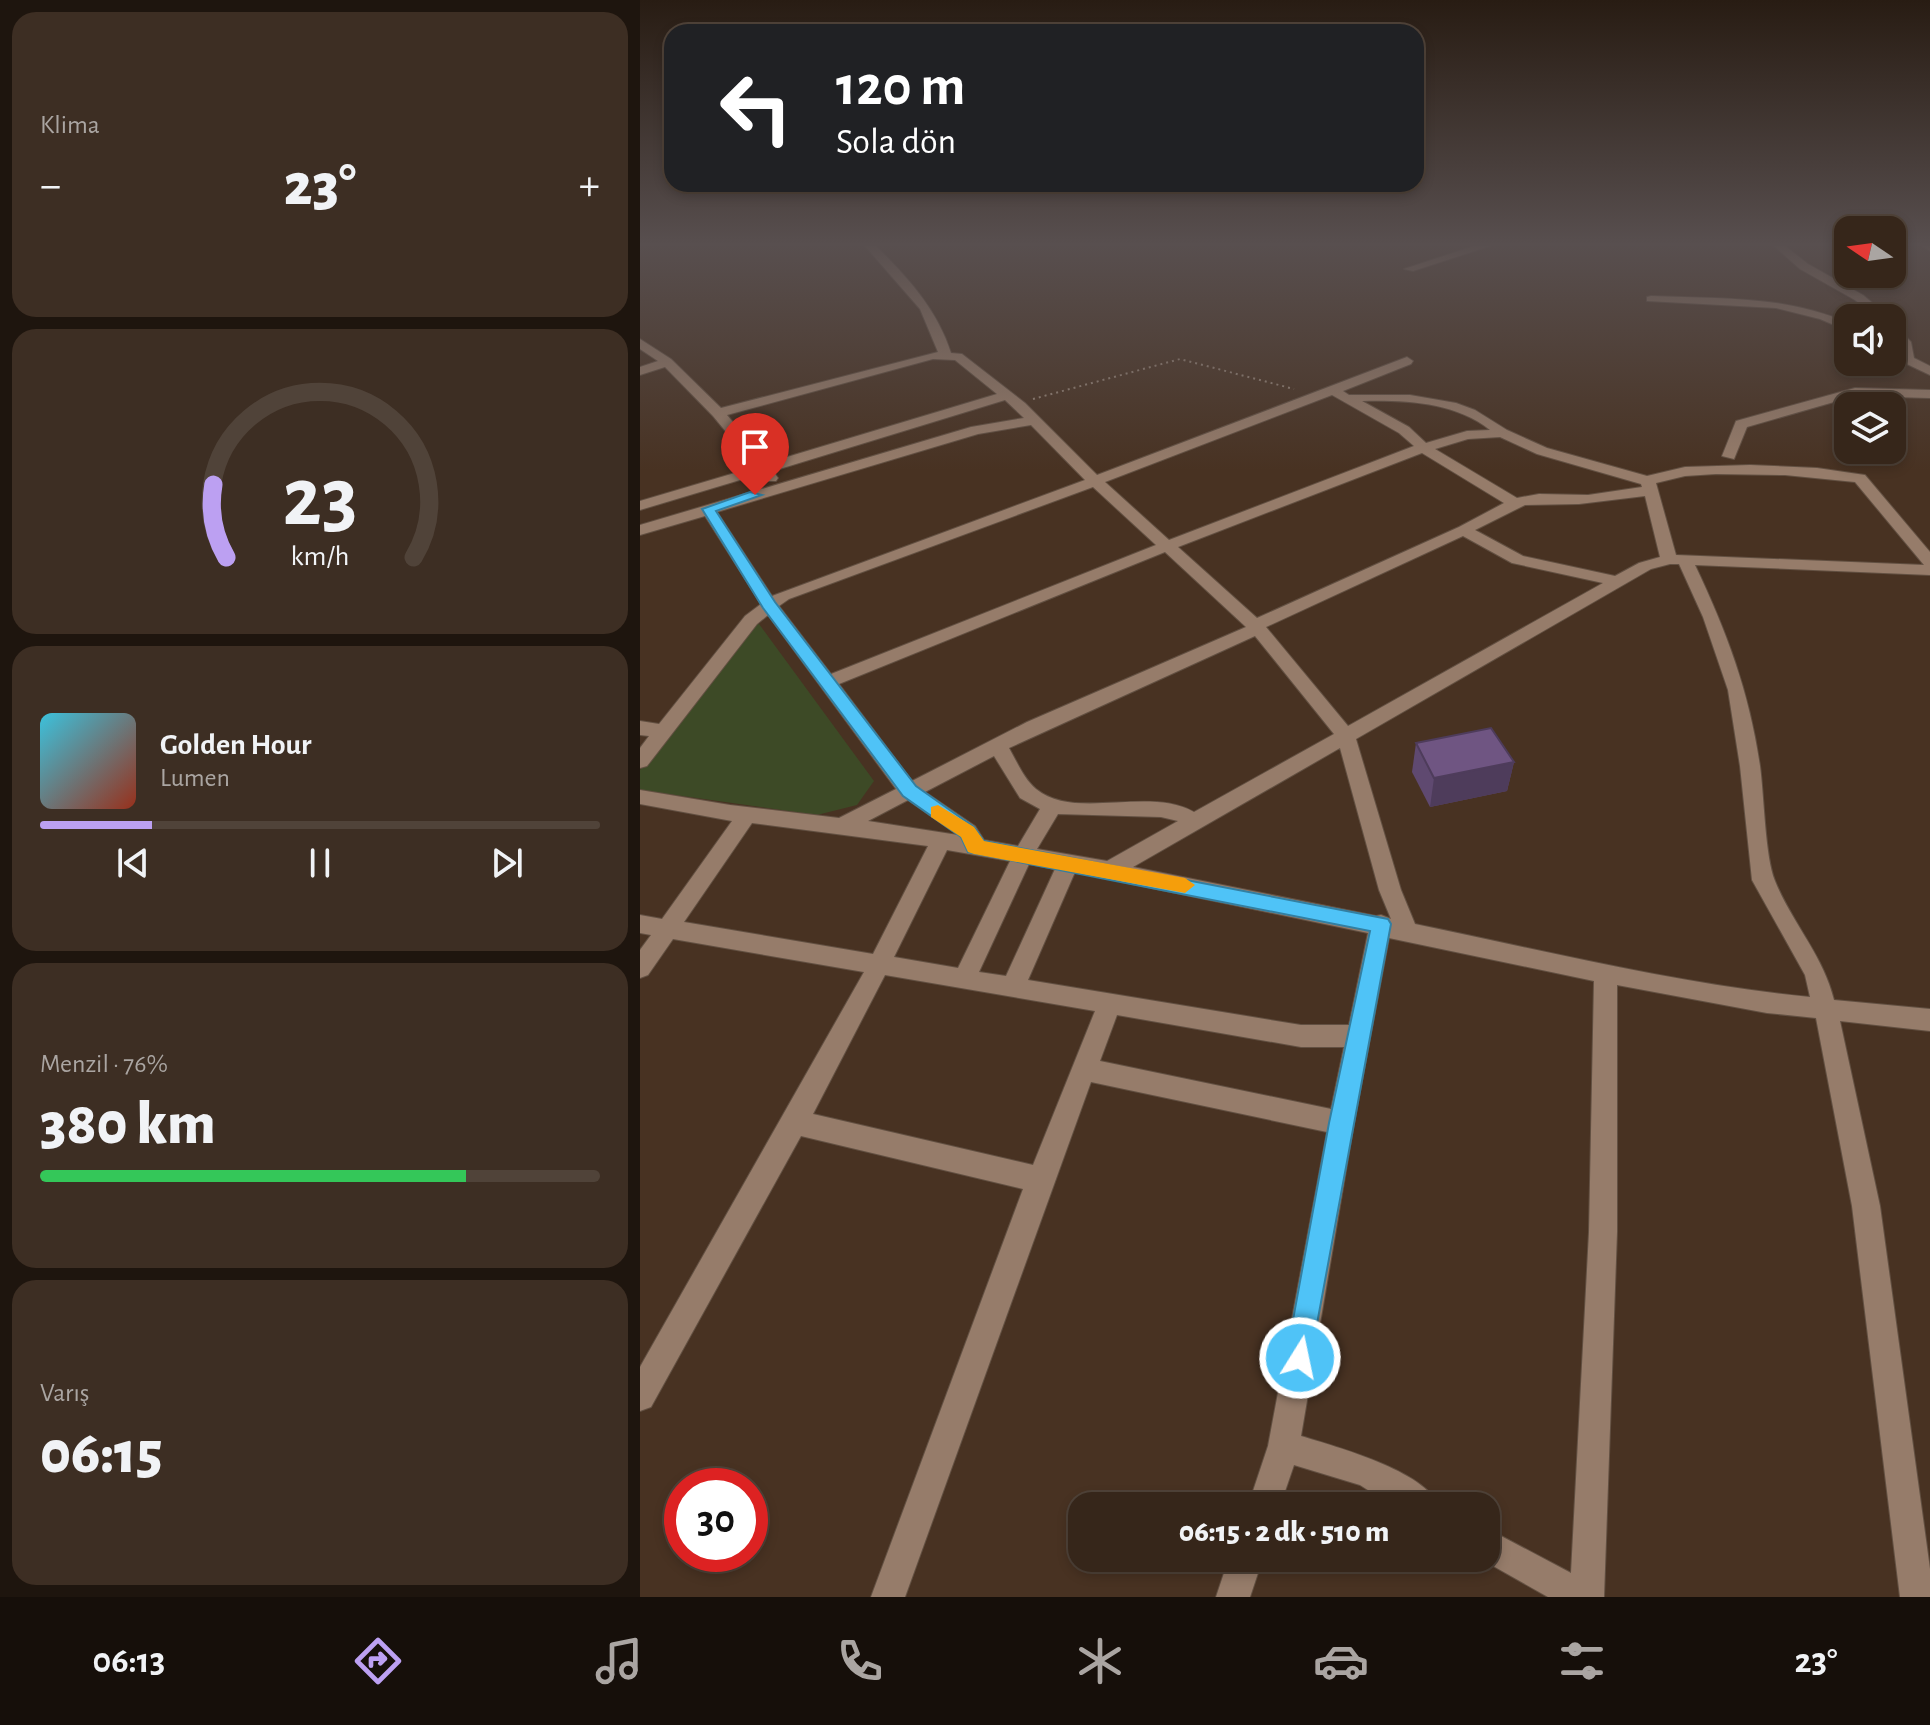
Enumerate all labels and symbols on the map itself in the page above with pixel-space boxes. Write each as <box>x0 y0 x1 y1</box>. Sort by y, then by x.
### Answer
north arrow <box>1834 216 1906 288</box>
pin <box>721 413 789 495</box>
position arrow <box>1258 1316 1342 1400</box>
speed limit sign: 30 <box>664 1468 768 1572</box>

